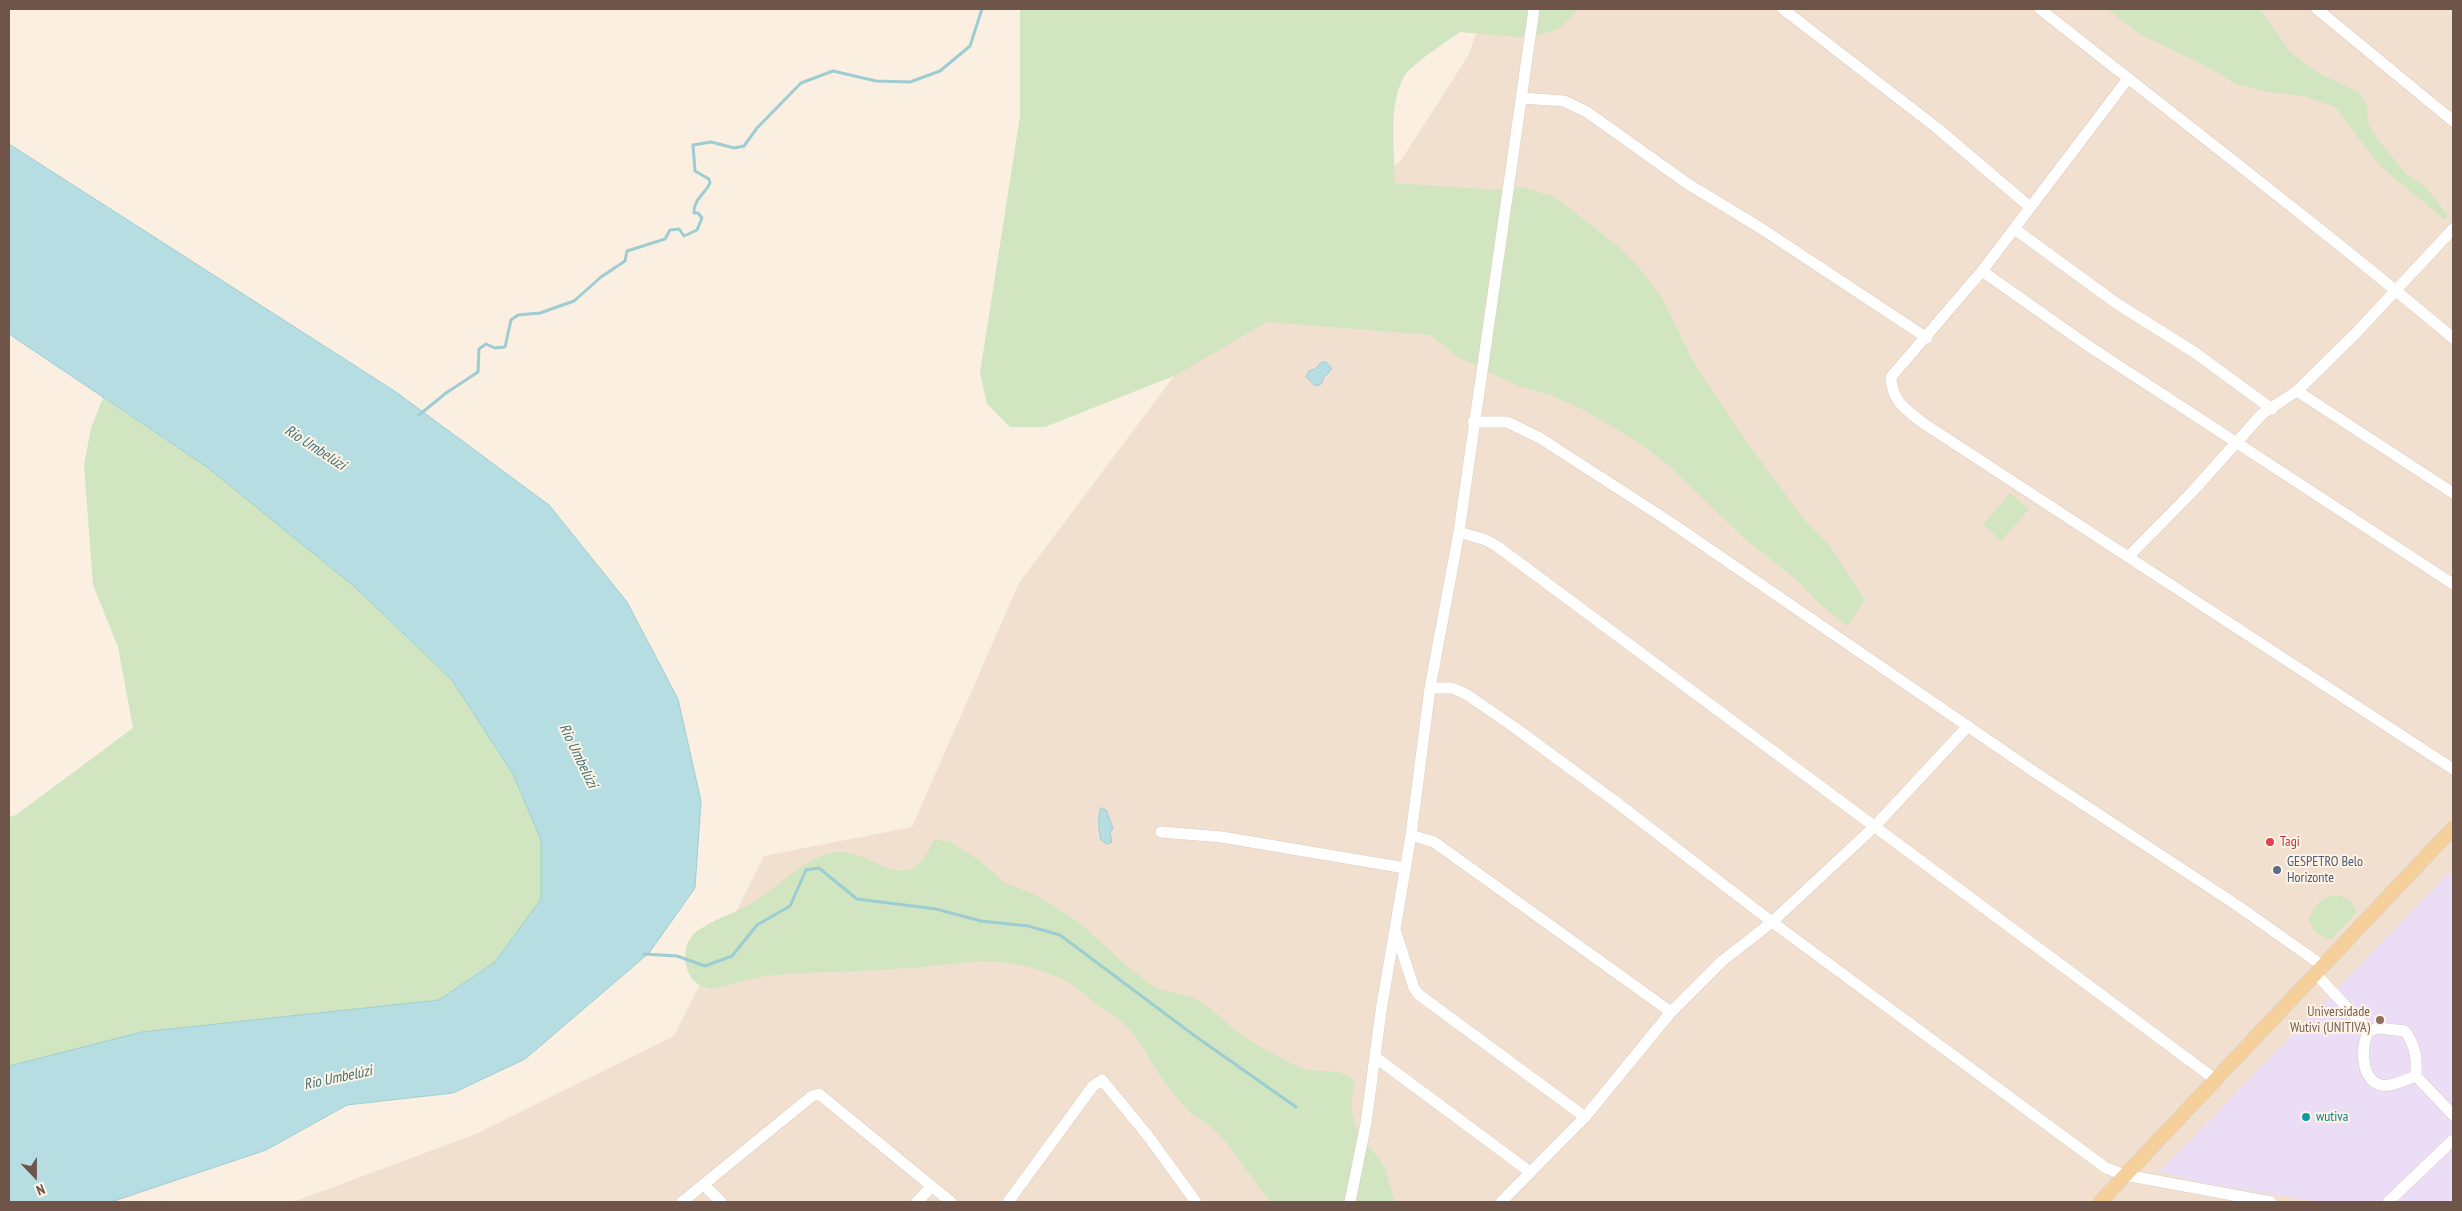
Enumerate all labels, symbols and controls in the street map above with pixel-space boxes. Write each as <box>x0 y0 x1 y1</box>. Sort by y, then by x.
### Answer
water label: Rio Umbelúzi <box>281 422 349 474</box>
water label: Rio Umbelúzi <box>555 721 601 791</box>
place label: Tagi <box>2280 834 2300 850</box>
marker: Tagi <box>2264 836 2276 848</box>
place label: GESPETRO Belo Horizonte <box>2287 854 2363 886</box>
marker: GESPETRO Belo Horizonte <box>2271 864 2283 876</box>
place label: Universidade Wutivi (UNITIVA) <box>2290 1004 2370 1036</box>
marker: Universidade Wutivi (UNITIVA) <box>2374 1014 2386 1026</box>
water label: Rio Umbelúzi <box>302 1062 374 1094</box>
place label: wutiva <box>2316 1109 2348 1125</box>
marker: wutiva <box>2300 1111 2312 1123</box>
north arrow <box>10 1151 60 1201</box>
text: N <box>34 1180 47 1200</box>

